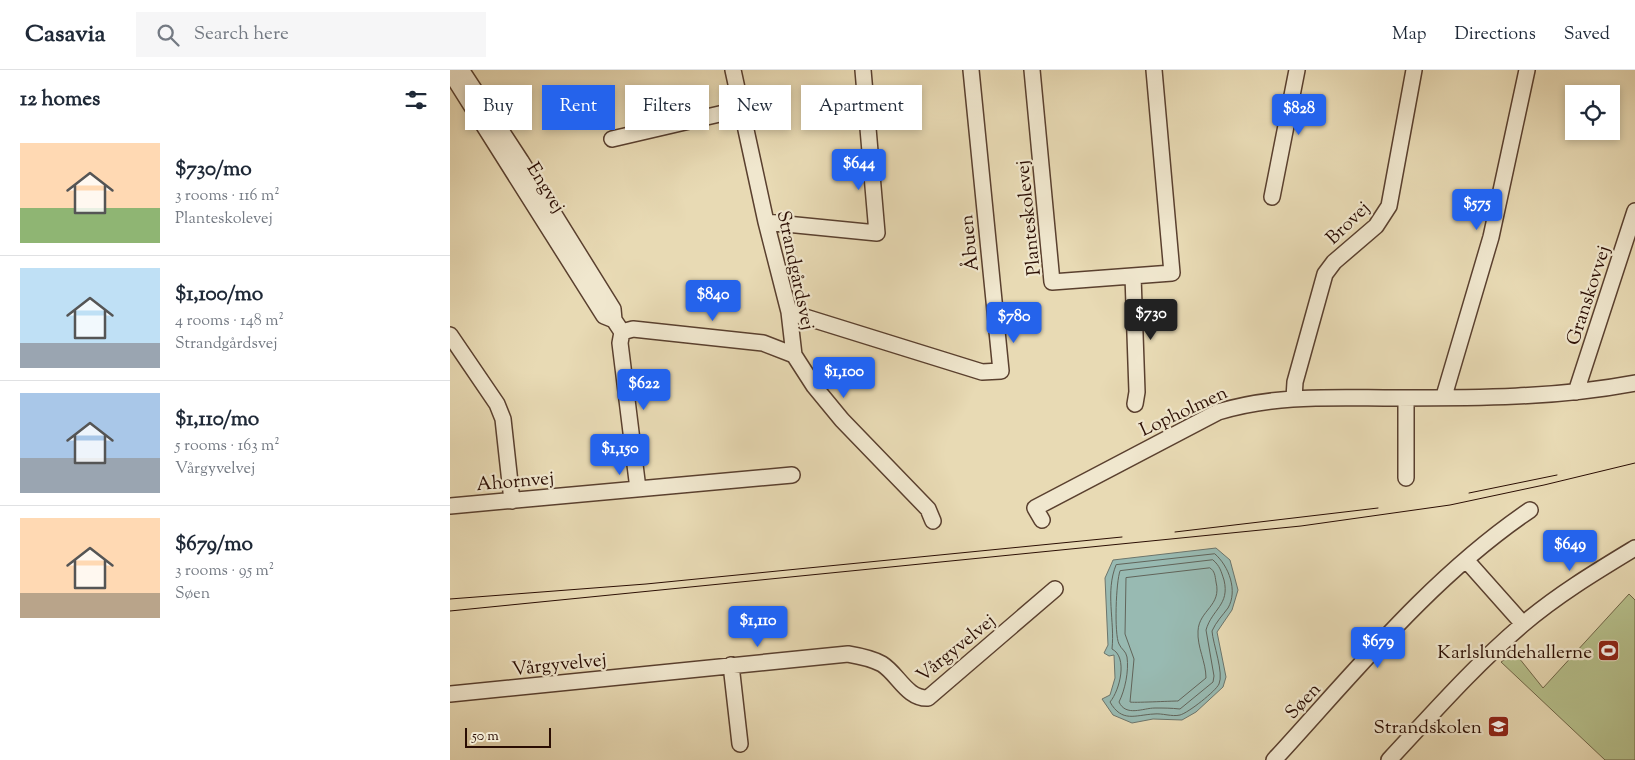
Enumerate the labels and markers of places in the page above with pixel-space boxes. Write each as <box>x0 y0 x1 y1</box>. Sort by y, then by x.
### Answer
pin: $828 <box>1269 93 1329 136</box>
pin: $644 <box>829 148 889 191</box>
pin: $575 <box>1447 189 1507 231</box>
pin: $840 <box>683 280 743 322</box>
pin: $730 <box>1121 298 1181 341</box>
pin: $780 <box>984 302 1044 344</box>
pin: $1,100 <box>803 356 885 399</box>
pin: $622 <box>614 368 674 411</box>
pin: $1,150 <box>579 434 661 476</box>
pin: $649 <box>1540 530 1600 572</box>
pin: $1,110 <box>717 606 799 648</box>
pin: $679 <box>1348 626 1408 669</box>
sports icon: Karlslundehallerne <box>1596 639 1620 663</box>
place label: Karlslundehallerne <box>1437 640 1592 667</box>
school or university icon: Strandskolen <box>1486 714 1510 738</box>
place label: Strandskolen <box>1374 715 1482 742</box>

